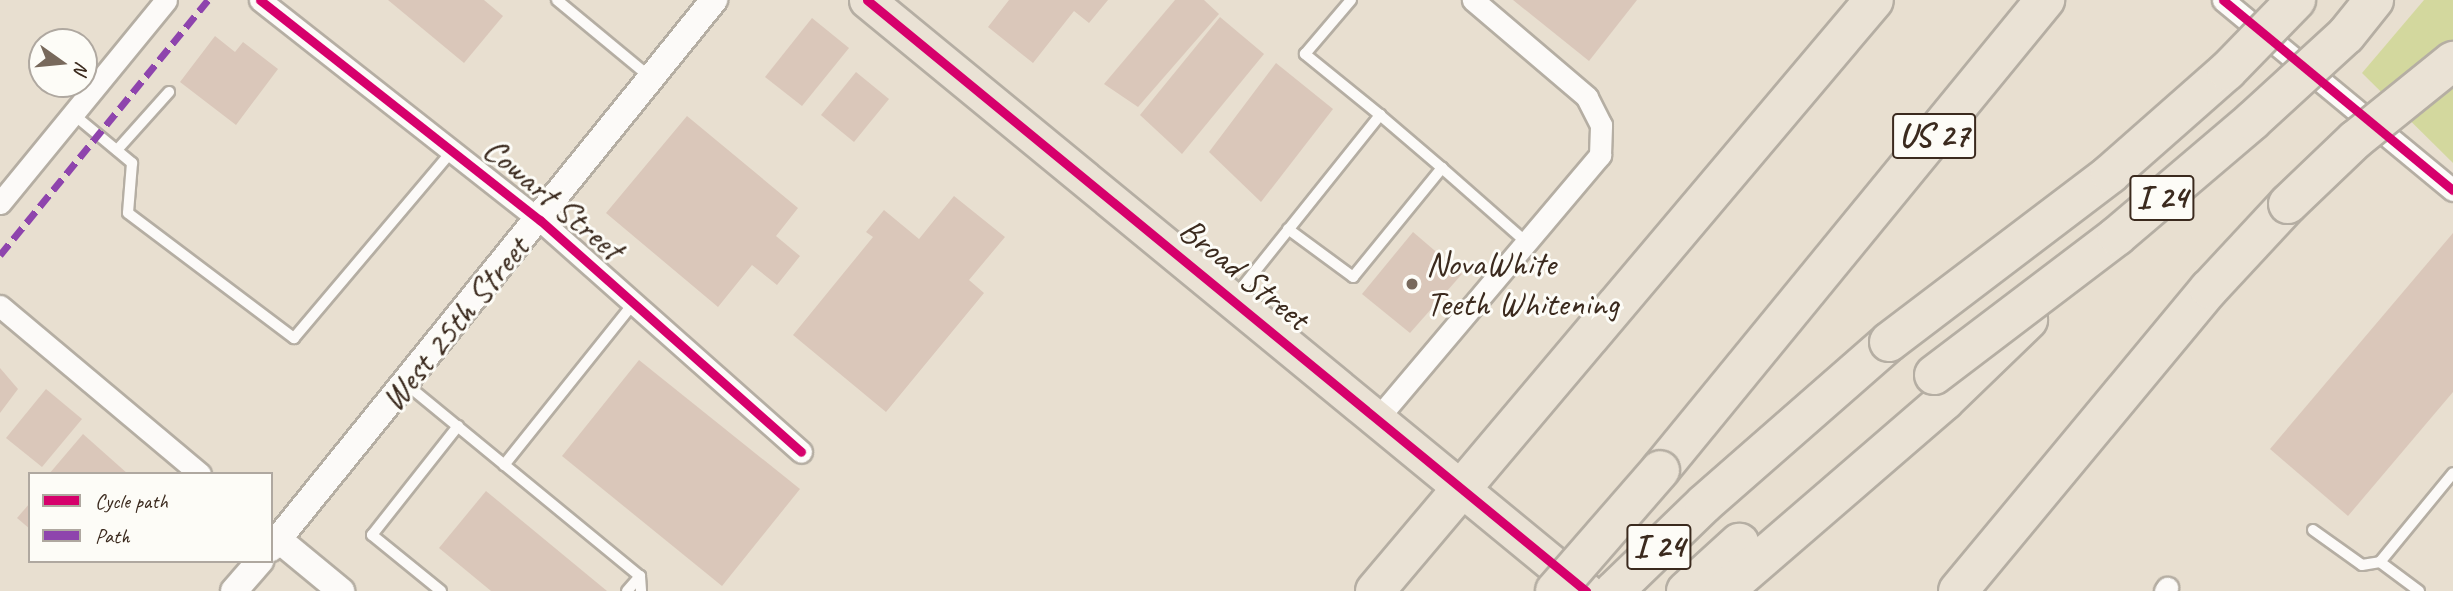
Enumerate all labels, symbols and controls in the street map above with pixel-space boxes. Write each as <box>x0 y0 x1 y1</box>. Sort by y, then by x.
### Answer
north arrow <box>28 28 98 98</box>
text: N <box>68 59 94 77</box>
road number: US 27 <box>1892 106 1976 166</box>
street label: Cowart Street <box>475 128 631 270</box>
road number: I 24 <box>2129 168 2195 228</box>
street label: Broad Street <box>1170 209 1318 339</box>
street label: West 25th Street <box>372 228 538 420</box>
place label: NovaWhite Teeth Whitening <box>1426 243 1620 325</box>
marker: NovaWhite Teeth Whitening <box>1404 276 1420 292</box>
legend <box>28 472 273 563</box>
text: Cycle path <box>95 488 168 514</box>
road number: I 24 <box>1626 518 1692 576</box>
text: Path <box>95 523 130 549</box>

